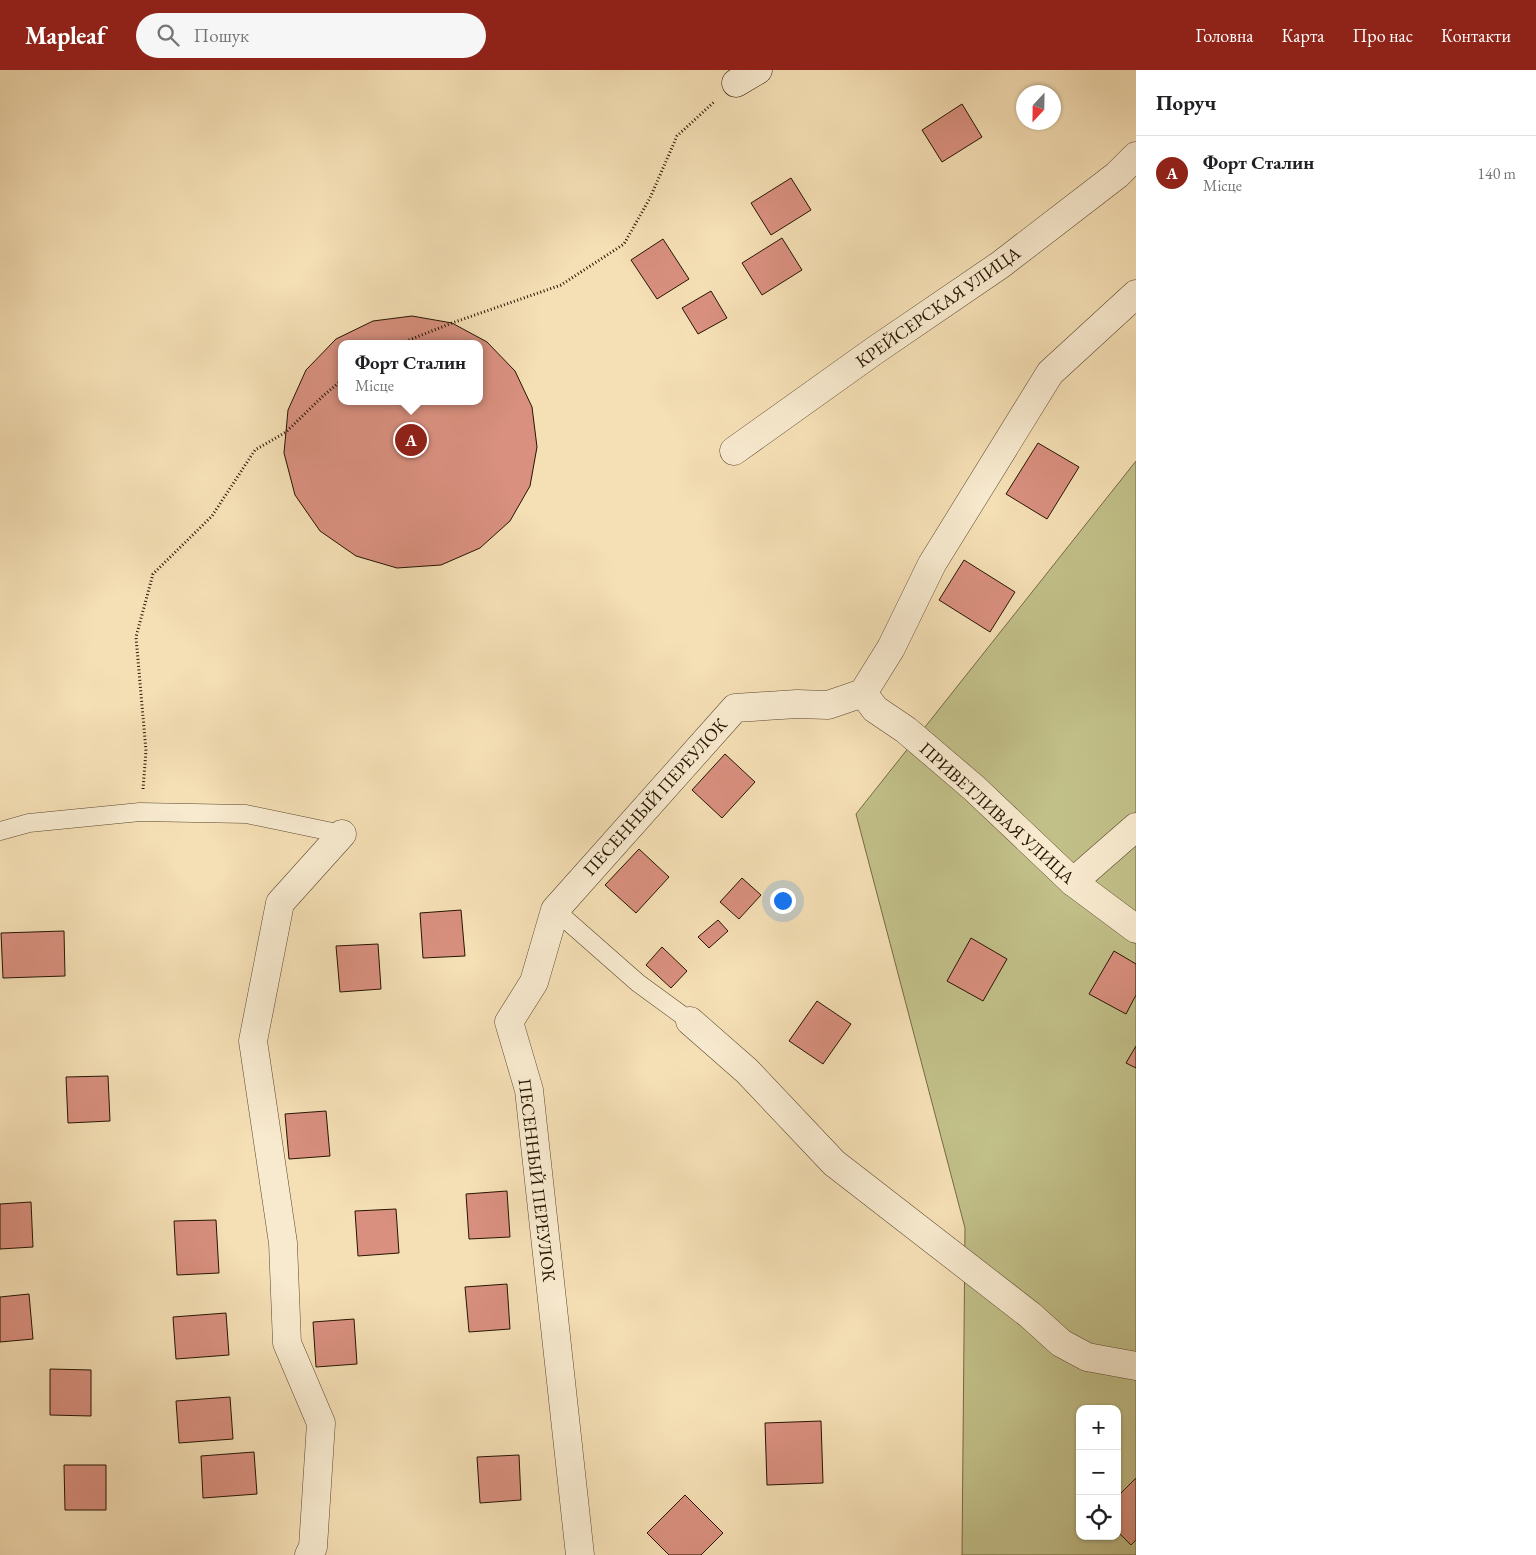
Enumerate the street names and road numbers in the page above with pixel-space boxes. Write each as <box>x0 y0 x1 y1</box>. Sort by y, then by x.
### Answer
street label: КРЕЙСЕРСКАЯ УЛИЦА <box>851 241 1025 372</box>
street label: ПЕСЕННЫЙ ПЕРЕУЛОК <box>578 713 732 880</box>
street label: ПРИВЕТЛИВАЯ УЛИЦА <box>915 737 1080 889</box>
street label: ПЕСЕННЫЙ ПЕРЕУЛОК <box>514 1077 561 1283</box>

